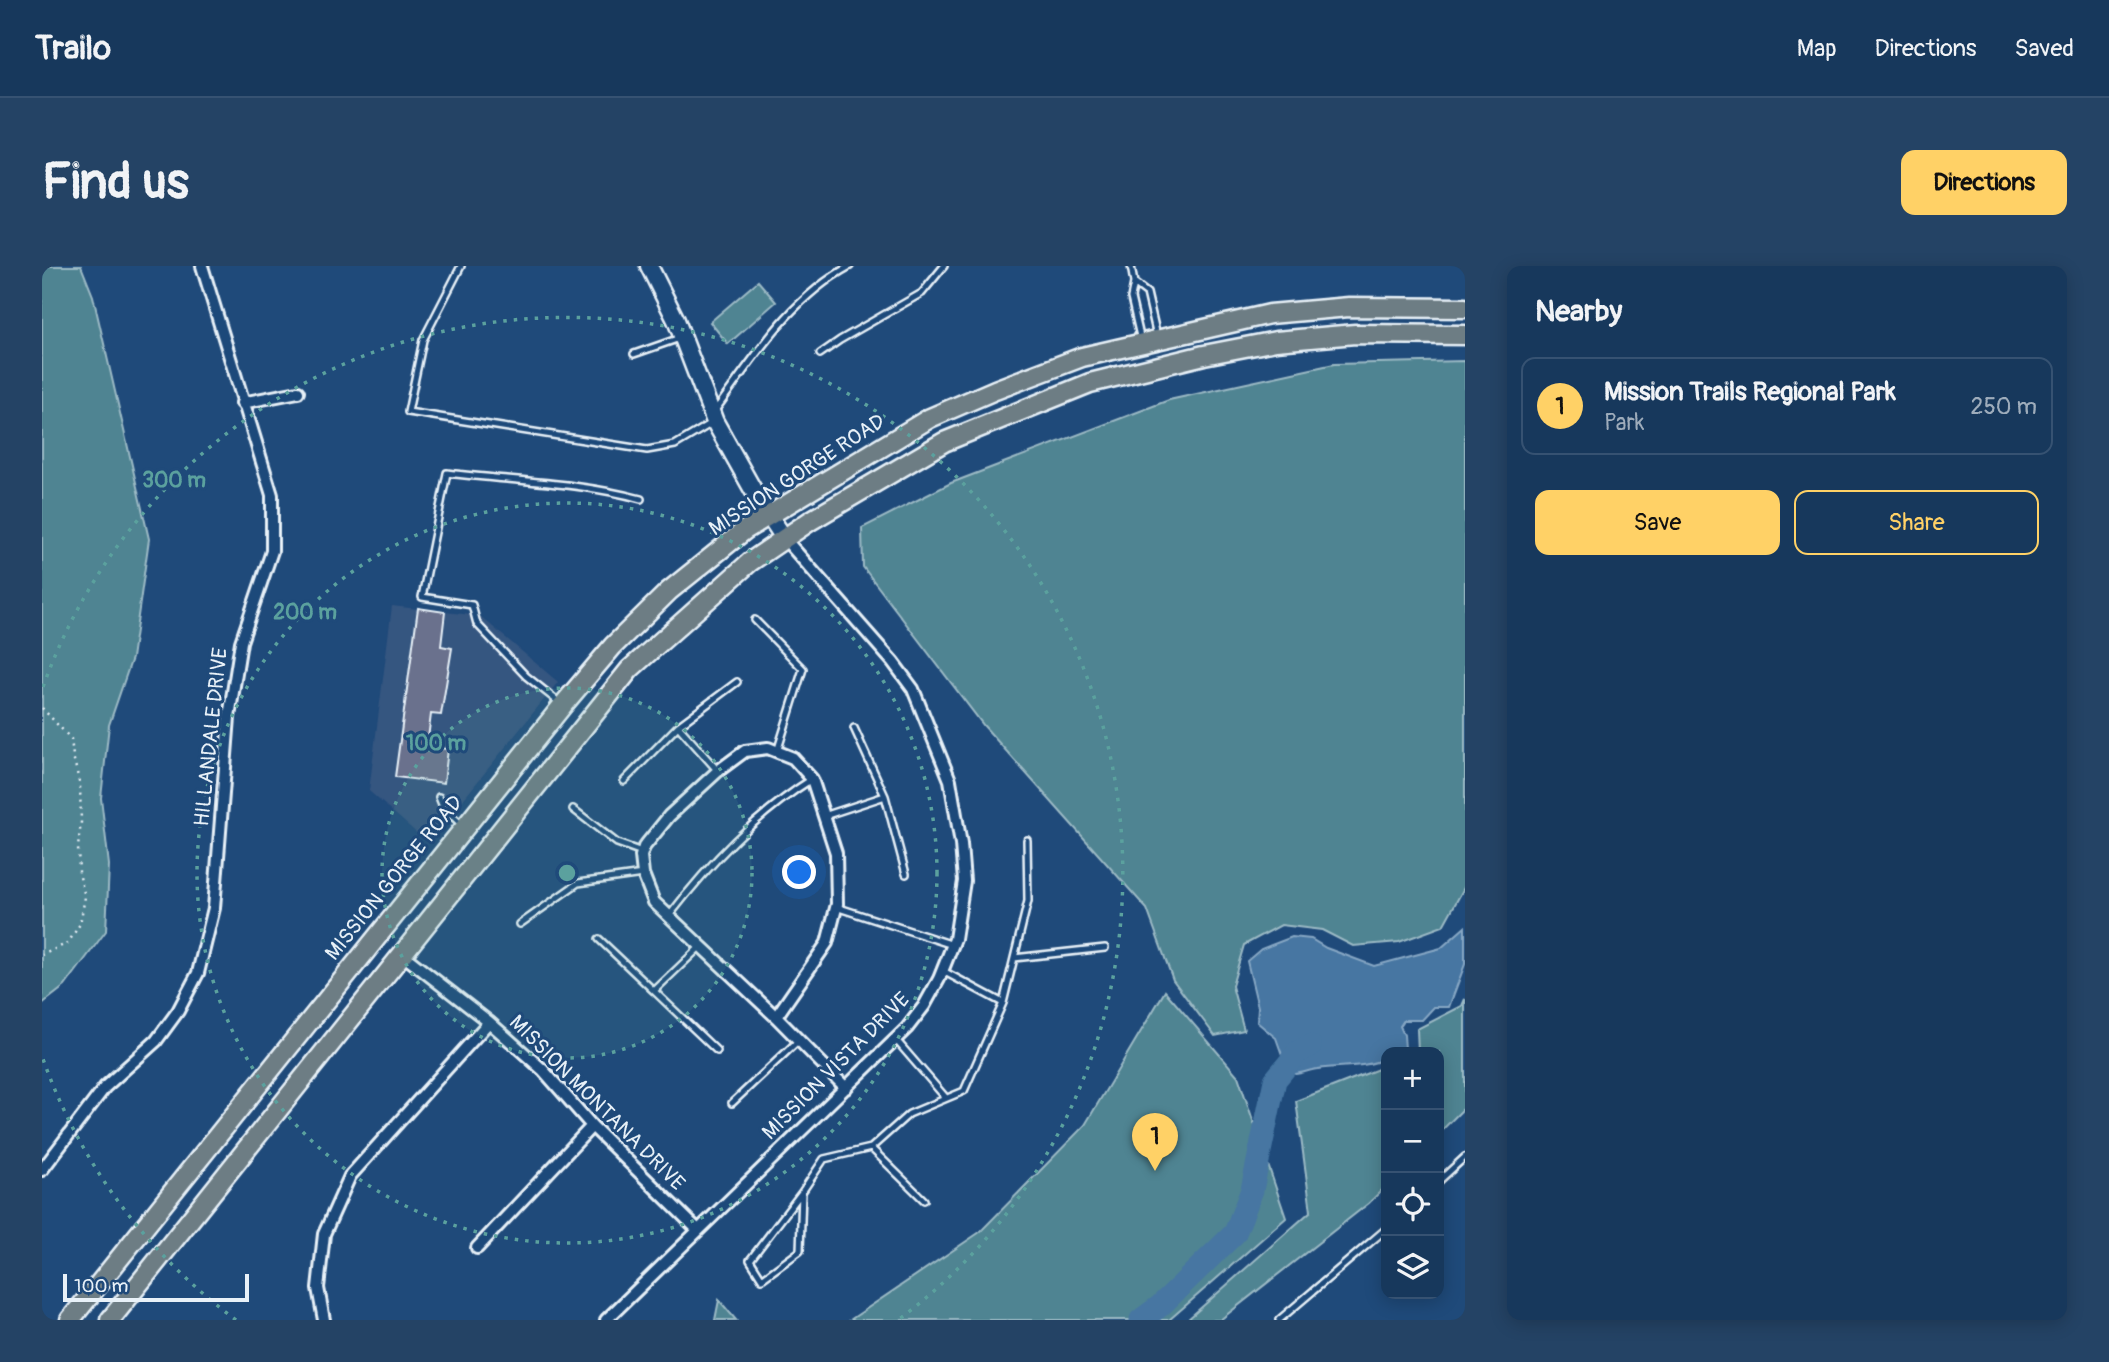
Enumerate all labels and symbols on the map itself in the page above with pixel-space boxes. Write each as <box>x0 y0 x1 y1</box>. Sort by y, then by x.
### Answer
street label: MISSION GORGE ROAD <box>704 408 890 542</box>
text: 300 m <box>142 467 206 494</box>
text: 200 m <box>273 599 337 626</box>
street label: HILLANDALE DRIVE <box>188 646 234 828</box>
text: 100 m <box>406 730 466 757</box>
street label: MISSION GORGE ROAD <box>319 790 469 966</box>
your location <box>782 855 816 889</box>
centre of rings <box>555 861 579 885</box>
street label: MISSION VISTA DRIVE <box>756 986 916 1146</box>
street label: MISSION MONTANA DRIVE <box>503 1009 691 1197</box>
pin: 1 <box>1132 1113 1178 1171</box>
scale bar <box>63 1271 248 1303</box>

